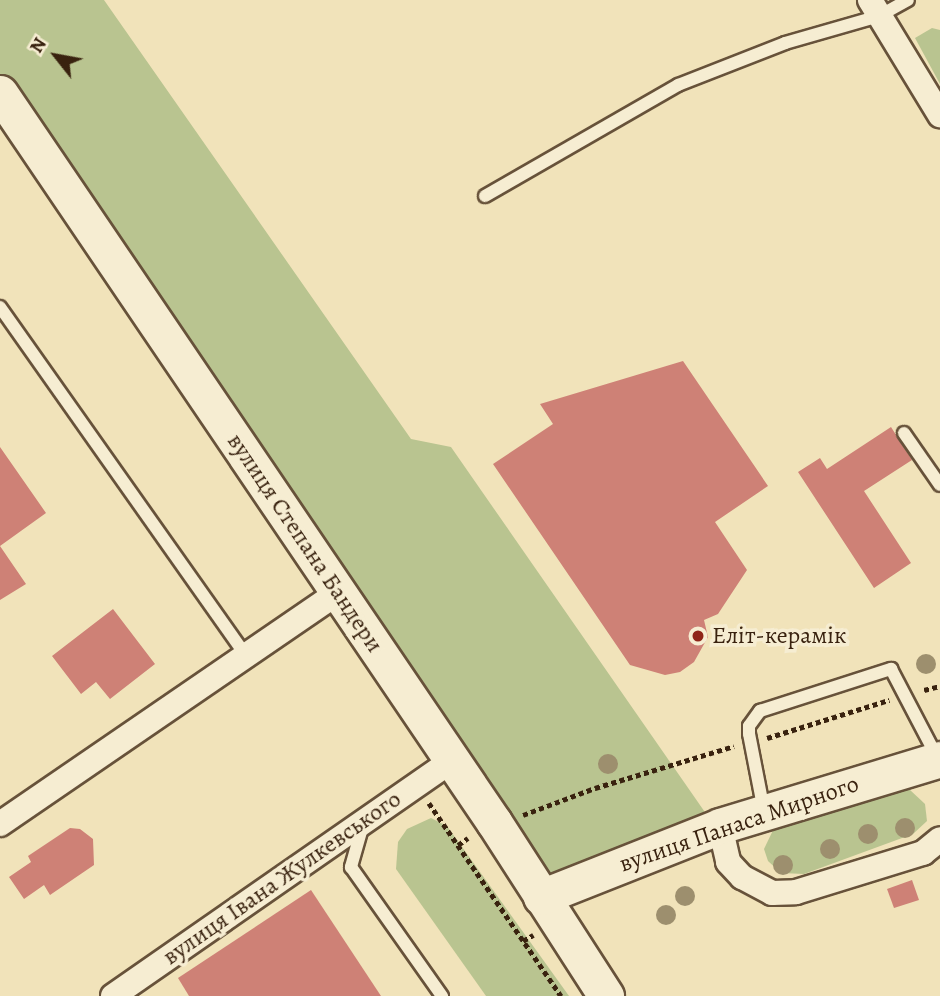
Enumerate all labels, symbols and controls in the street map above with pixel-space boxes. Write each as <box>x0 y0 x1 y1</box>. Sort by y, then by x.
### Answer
north arrow <box>21 21 91 91</box>
text: N <box>23 33 53 58</box>
street label: вулиця Степана Бандери <box>221 428 389 658</box>
place label: Еліт-керамік <box>712 622 847 650</box>
marker: Еліт-керамік <box>690 628 706 644</box>
street label: вулиця Панаса Мирного <box>615 769 863 879</box>
street label: вулиця Івана Жулкевського <box>157 785 407 971</box>

